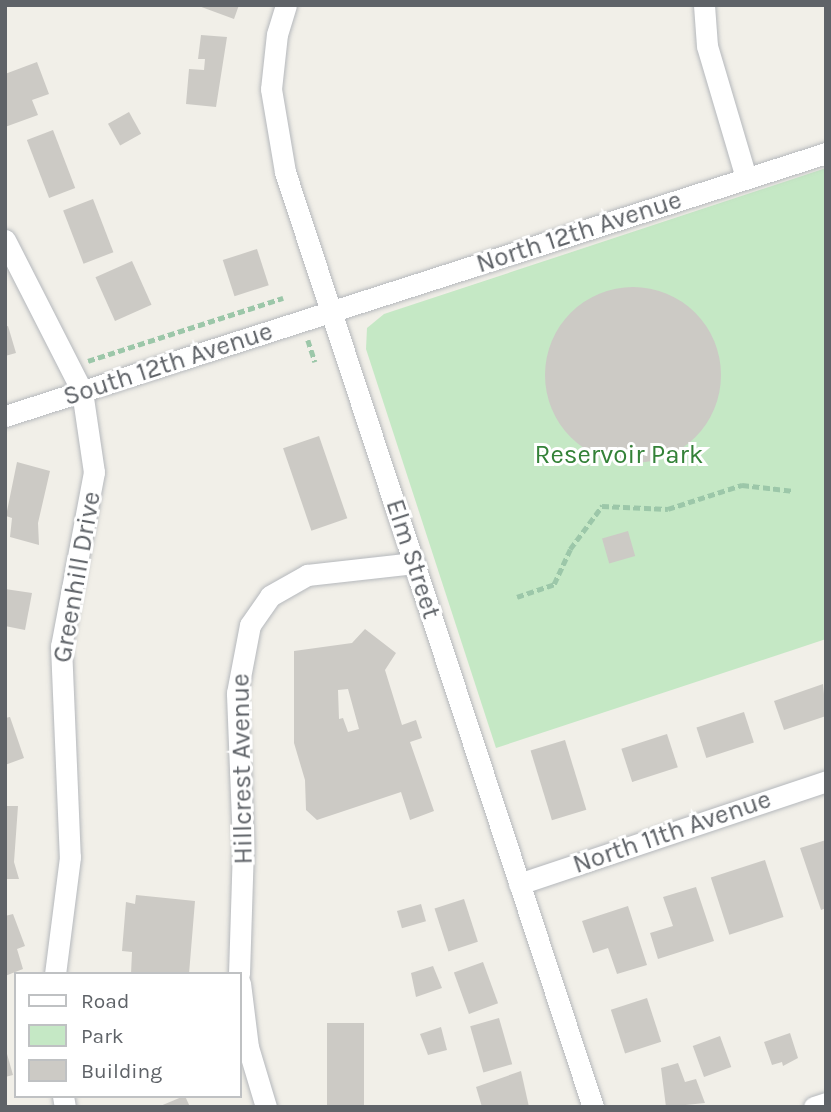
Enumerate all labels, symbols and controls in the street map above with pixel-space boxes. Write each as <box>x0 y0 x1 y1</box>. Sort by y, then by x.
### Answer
street label: North 12th Avenue <box>472 184 686 280</box>
street label: South 12th Avenue <box>59 315 277 413</box>
park label: Reservoir Park <box>534 439 704 471</box>
street label: Greenhill Drive <box>47 489 107 665</box>
street label: Elm Street <box>379 495 447 623</box>
street label: Hillcrest Avenue <box>225 673 259 865</box>
street label: North 11th Avenue <box>569 783 775 881</box>
legend <box>14 972 242 1098</box>
text: Road <box>81 989 129 1013</box>
text: Park <box>81 1024 124 1048</box>
text: Building <box>81 1059 162 1083</box>

